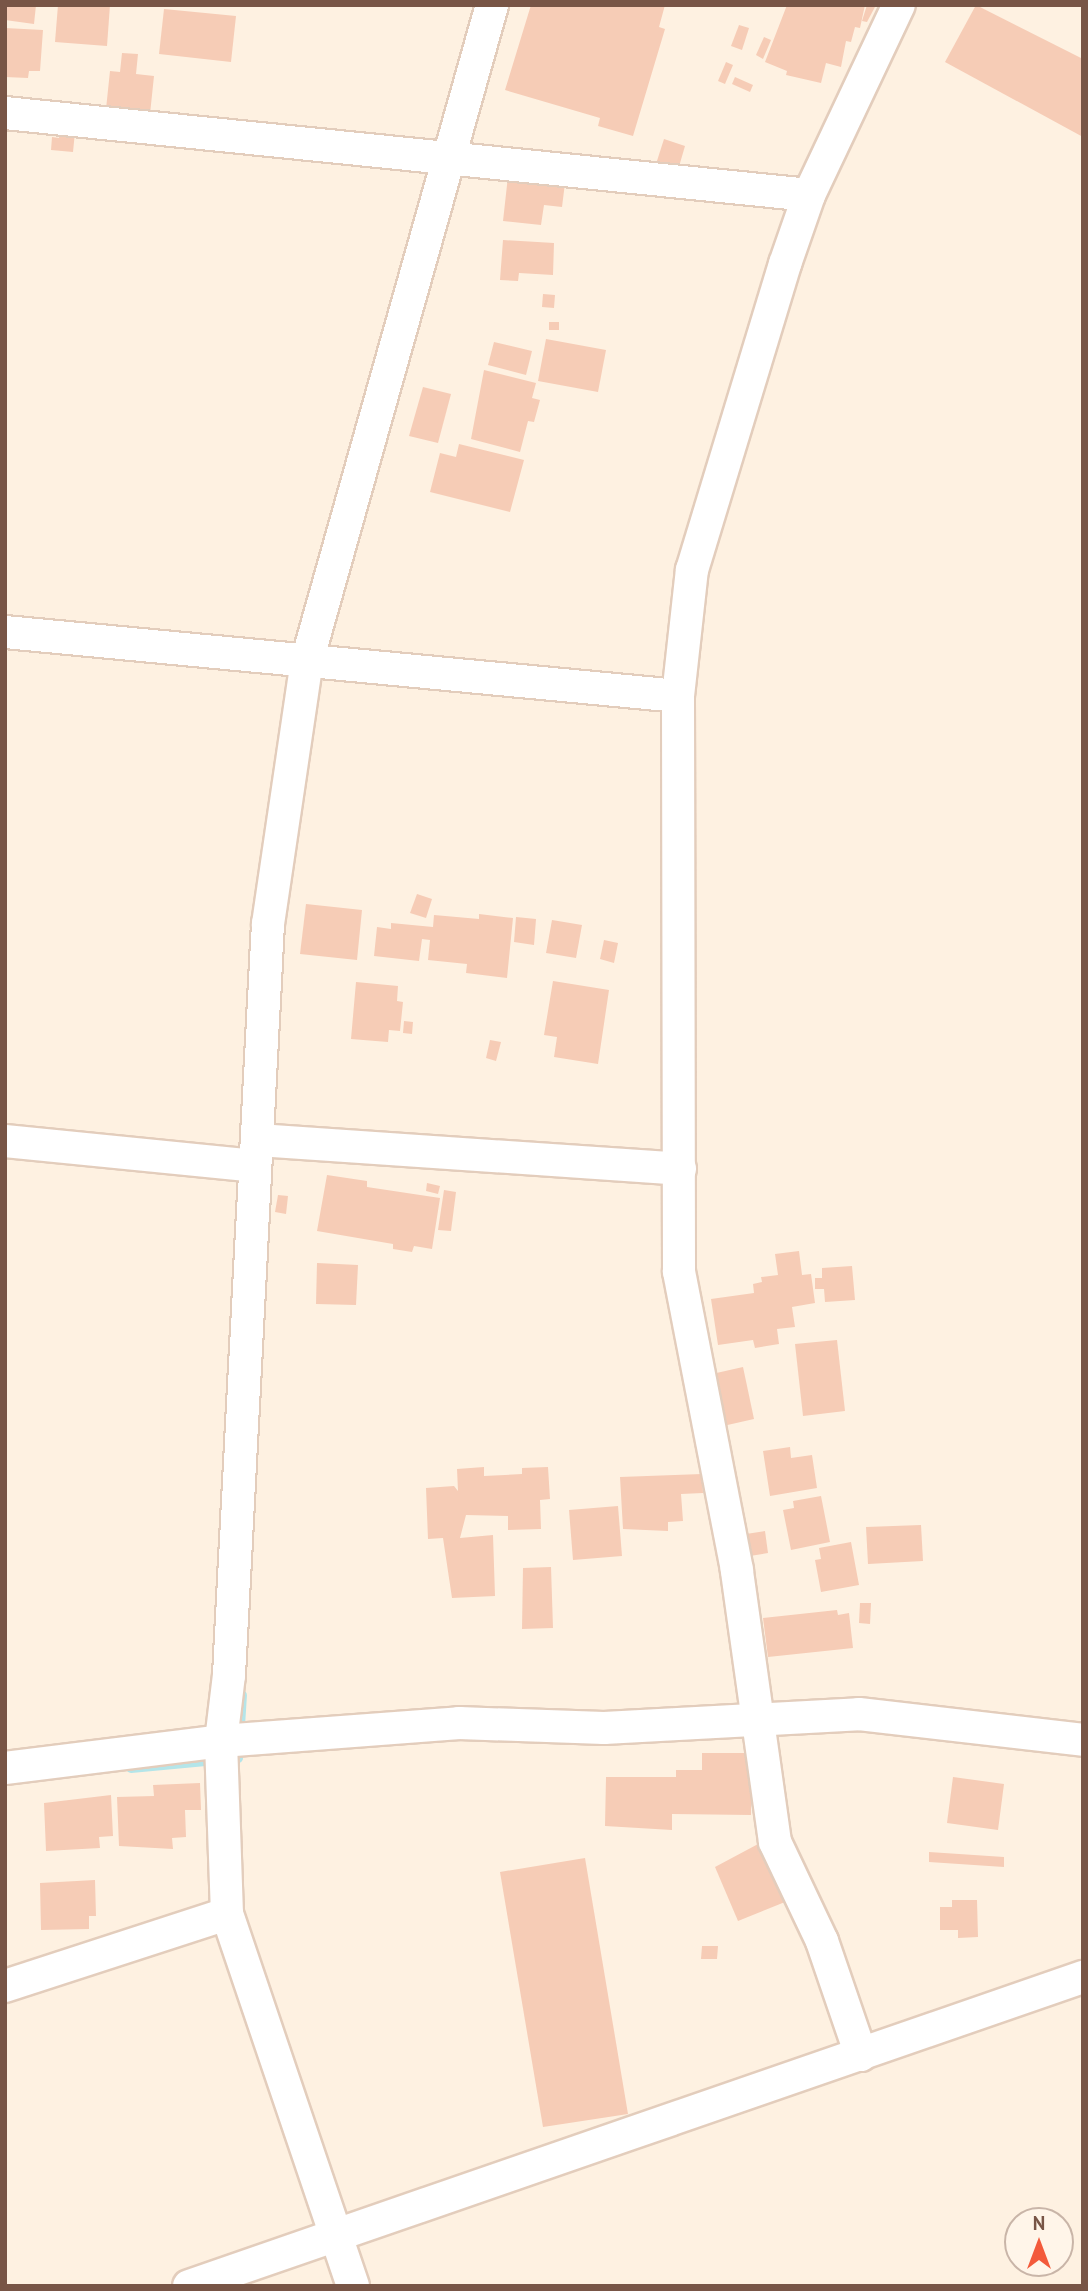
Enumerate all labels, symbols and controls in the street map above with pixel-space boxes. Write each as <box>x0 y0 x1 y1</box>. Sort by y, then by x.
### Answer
north arrow <box>1004 2207 1074 2277</box>
text: N <box>1033 2211 1045 2235</box>

